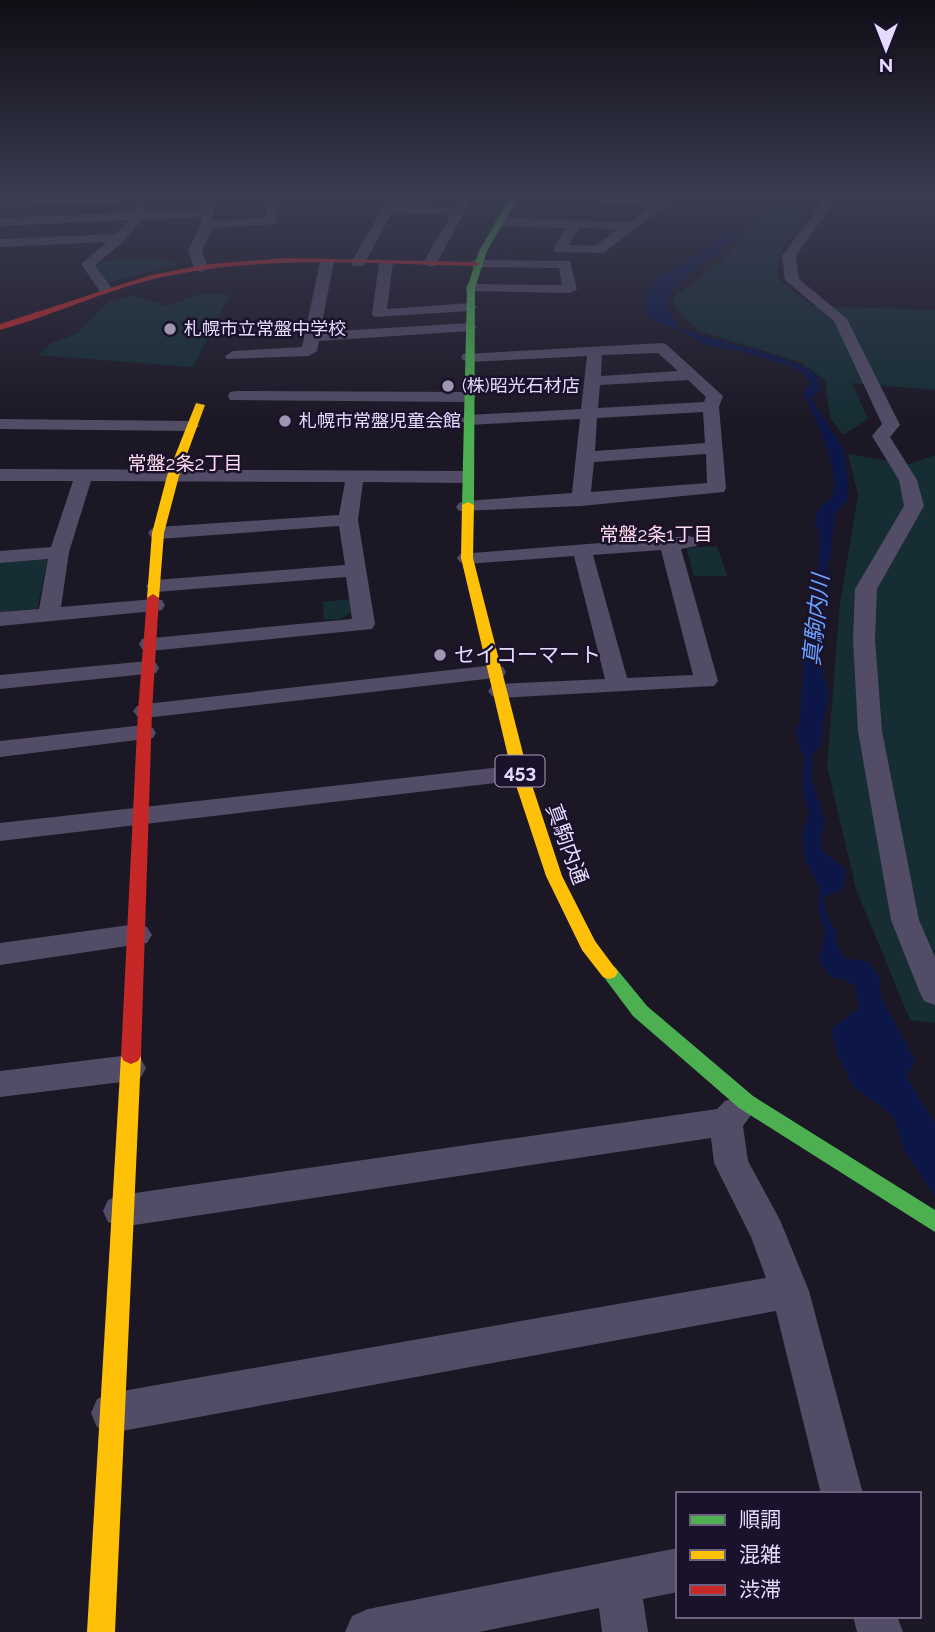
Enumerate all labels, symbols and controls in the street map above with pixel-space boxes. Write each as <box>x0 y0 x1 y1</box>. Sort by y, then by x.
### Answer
north arrow <box>851 14 921 84</box>
text: N <box>879 55 893 77</box>
place label: 札幌市立常盤中学校 <box>184 318 346 339</box>
marker: 札幌市立常盤中学校 <box>162 321 178 337</box>
place label: (株)昭光石材店 <box>462 375 580 396</box>
marker: (株)昭光石材店 <box>440 378 456 394</box>
place label: 札幌市常盤児童会館 <box>299 410 461 431</box>
marker: 札幌市常盤児童会館 <box>277 413 293 429</box>
district label: 常盤2条2丁目 <box>128 452 242 474</box>
district label: 常盤2条1丁目 <box>599 523 713 545</box>
water label: 真駒内川 <box>797 570 834 667</box>
place label: セイコーマート <box>454 642 601 667</box>
marker: セイコーマート <box>432 647 448 663</box>
road number: 453 <box>496 756 544 786</box>
street label: 真駒内通 <box>541 800 594 888</box>
legend <box>676 1492 921 1618</box>
text: 順調 <box>739 1507 781 1532</box>
text: 混雑 <box>739 1542 781 1567</box>
text: 渋滞 <box>739 1577 781 1602</box>

